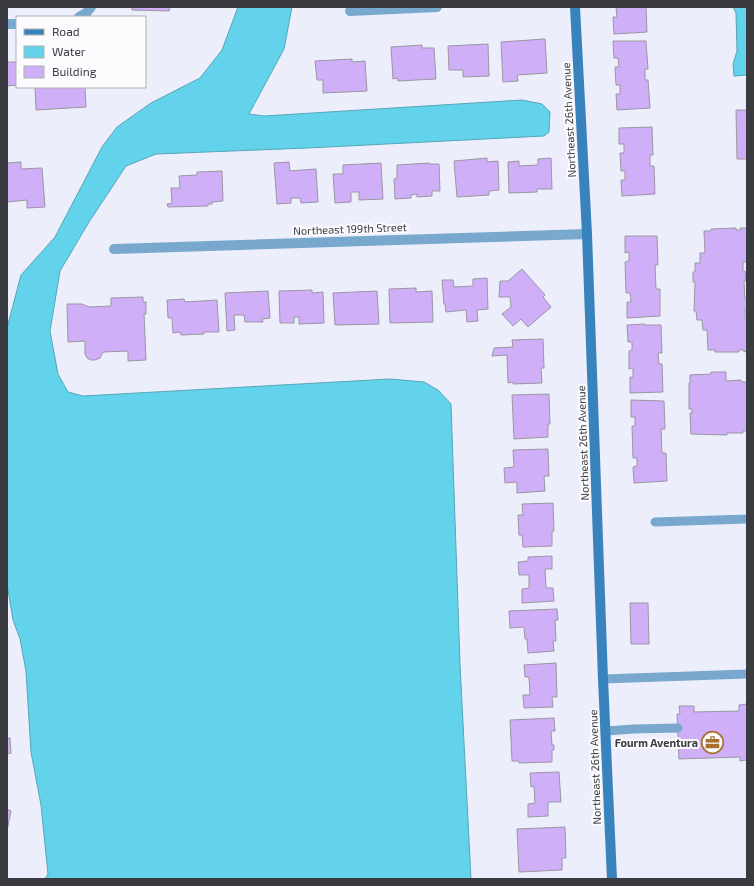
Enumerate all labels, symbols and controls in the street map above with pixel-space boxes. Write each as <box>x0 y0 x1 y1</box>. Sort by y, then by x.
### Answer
legend <box>16 16 146 88</box>
text: Road <box>52 24 80 38</box>
text: Water <box>52 44 86 58</box>
street label: Northeast 26th Avenue <box>559 62 578 178</box>
text: Building <box>52 64 97 78</box>
street label: Northeast 199th Street <box>293 220 407 237</box>
street label: Northeast 26th Avenue <box>574 385 591 501</box>
street label: Northeast 26th Avenue <box>586 709 603 825</box>
office icon: Fourm Aventura <box>700 730 726 756</box>
place label: Fourm Aventura <box>615 736 698 749</box>

